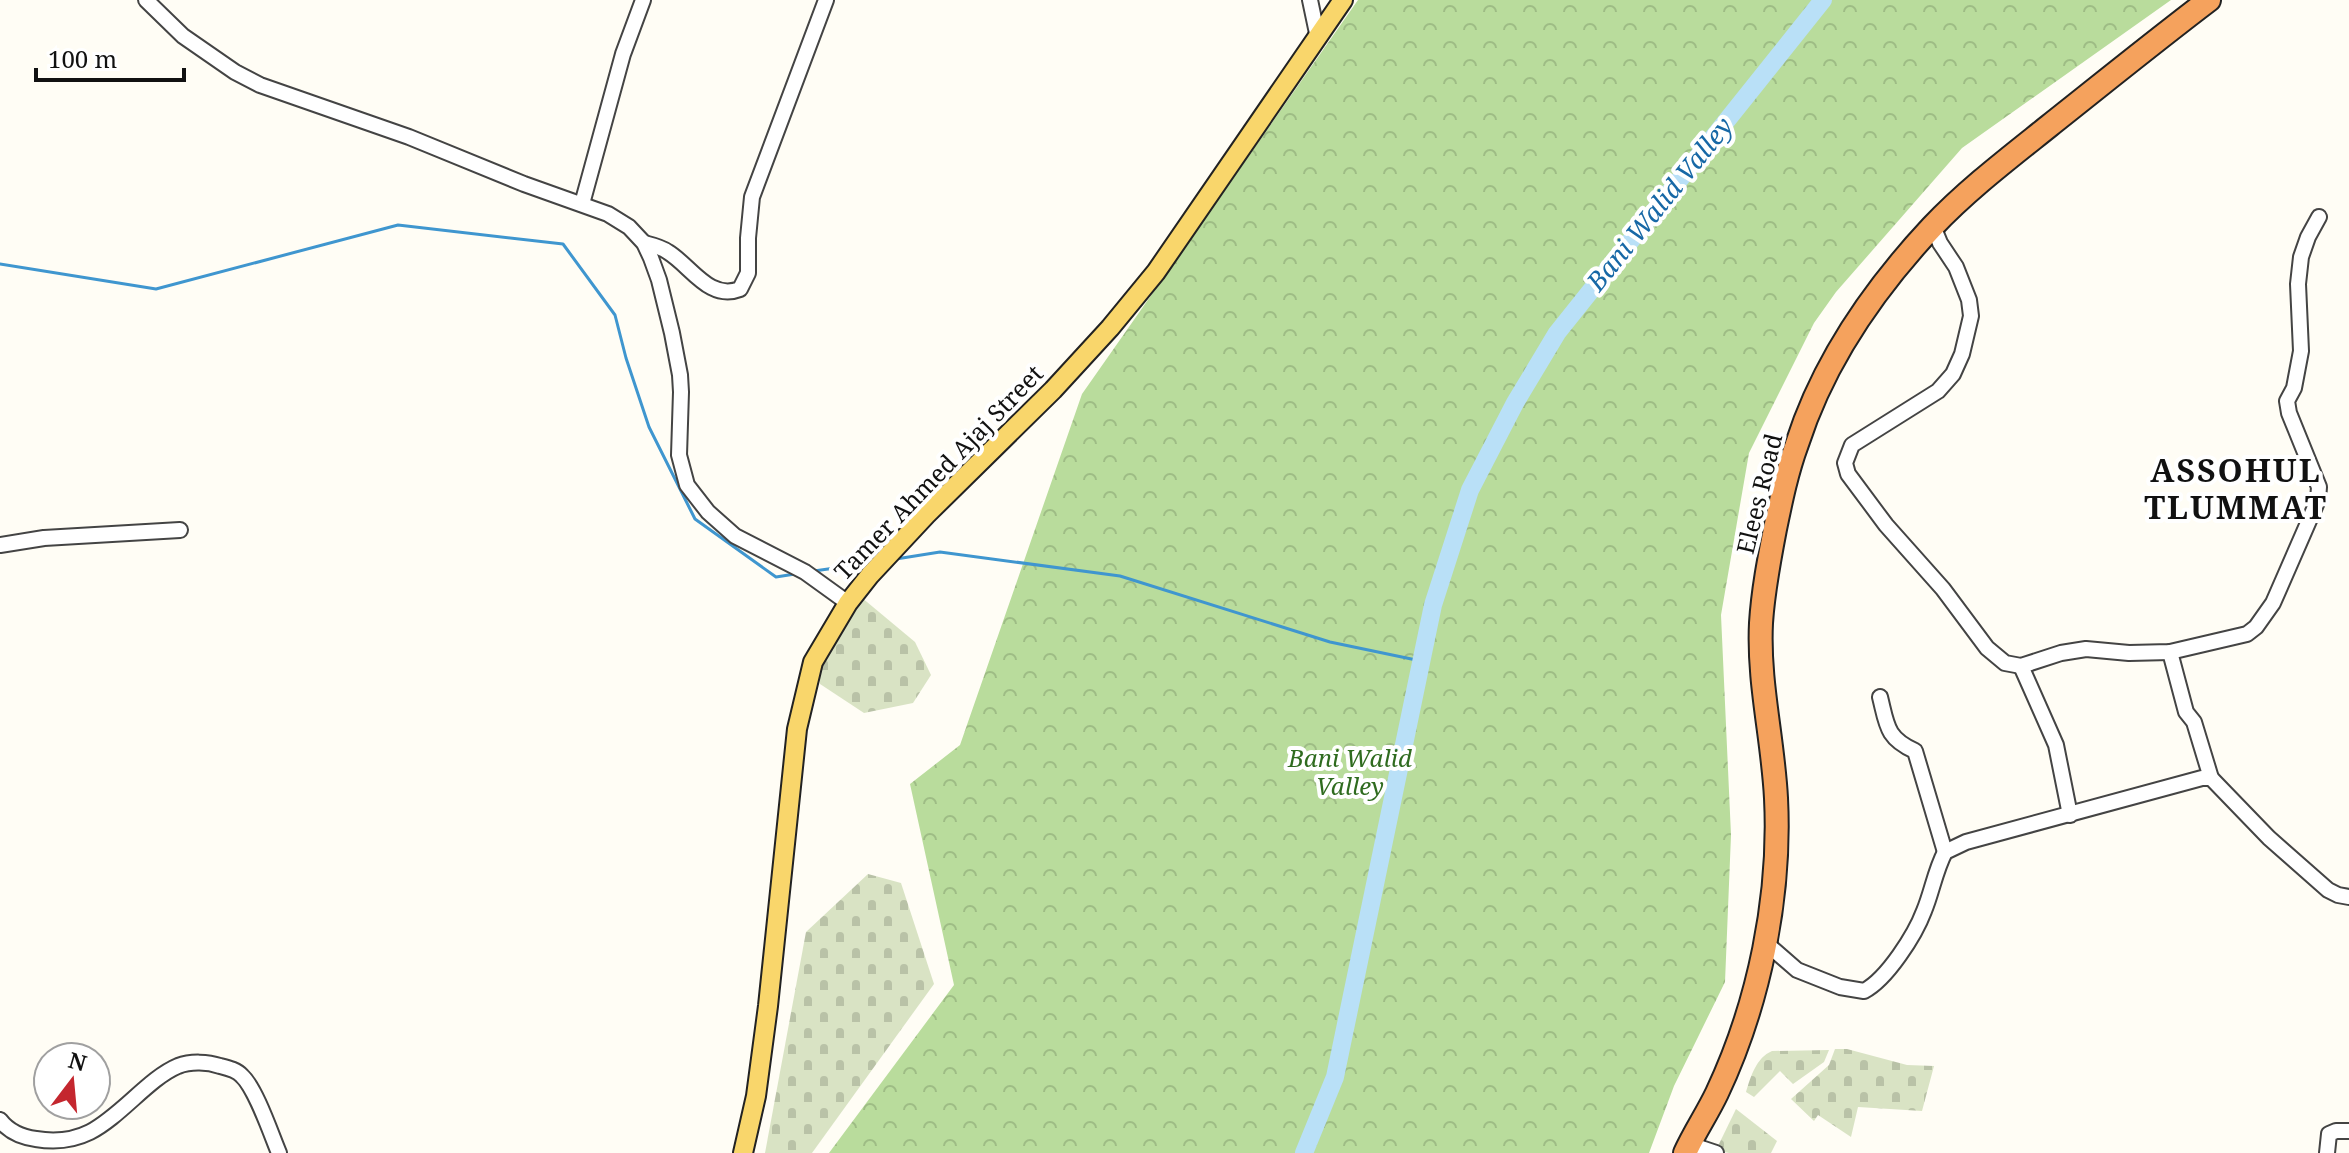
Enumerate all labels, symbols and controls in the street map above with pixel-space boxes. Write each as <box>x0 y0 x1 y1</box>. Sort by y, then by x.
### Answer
scale bar <box>36 32 184 82</box>
text: 100 m <box>48 42 117 75</box>
water label: Bani Walid Valley <box>1577 109 1741 299</box>
street label: Tamer Ahmed Ajaj Street <box>826 357 1050 587</box>
street label: Elees Road <box>1728 430 1789 557</box>
district label: ASSOHUL TLUMMAT <box>2144 448 2328 528</box>
park label: Bani Walid Valley <box>1287 741 1412 802</box>
north arrow <box>32 1041 112 1121</box>
text: N <box>65 1044 90 1078</box>

